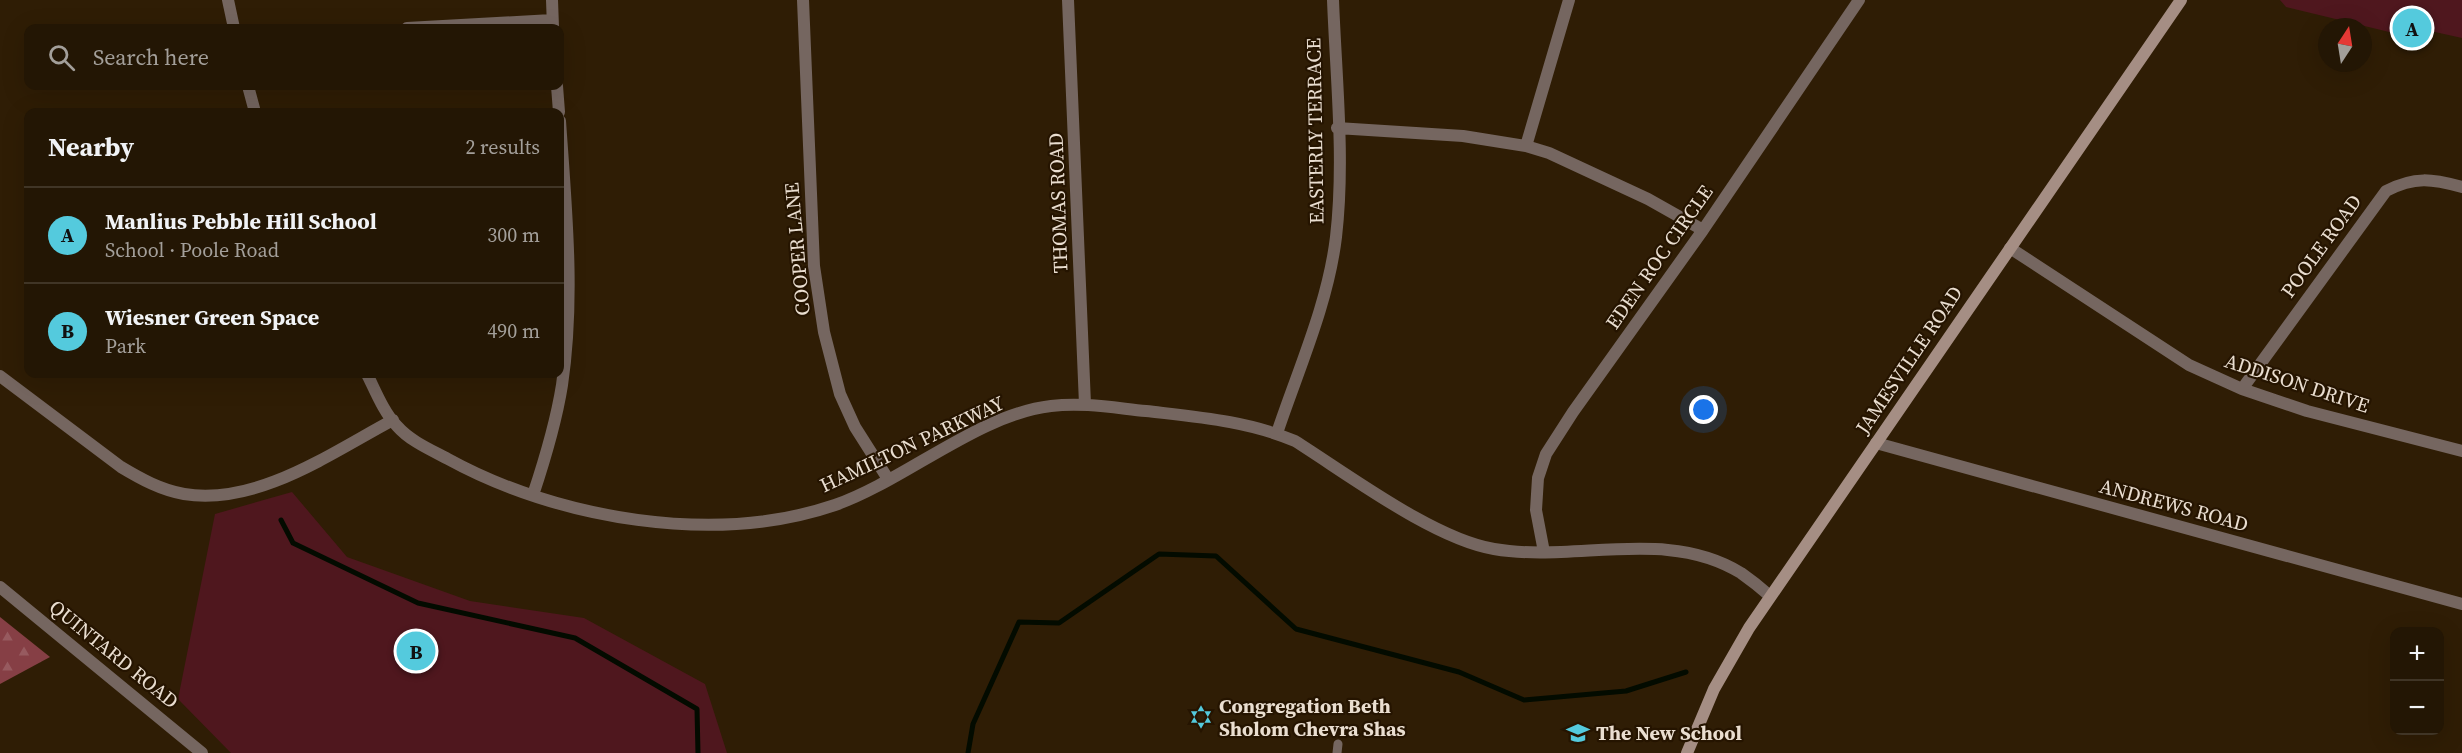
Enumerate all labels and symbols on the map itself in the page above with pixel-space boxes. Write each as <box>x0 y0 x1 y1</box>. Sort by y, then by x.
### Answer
pin: A <box>2392 6 2432 51</box>
north arrow <box>2318 18 2372 72</box>
street label: EASTERLY TERRACE <box>1299 38 1331 224</box>
street label: THOMAS ROAD <box>1042 132 1074 274</box>
street label: EDEN ROC CIRCLE <box>1599 179 1719 335</box>
street label: COOPER LANE <box>777 181 817 317</box>
street label: POOLE ROAD <box>2274 189 2368 303</box>
street label: JAMESVILLE ROAD <box>1848 280 1969 441</box>
street label: ADDISON DRIVE <box>2221 346 2373 420</box>
street label: HAMILTON PARKWAY <box>815 389 1009 499</box>
your location <box>1689 395 1718 424</box>
street label: ANDREWS ROAD <box>2097 472 2251 538</box>
street label: QUINTARD ROAD <box>43 593 185 715</box>
pin: B <box>396 628 436 674</box>
place label: Congregation Beth Sholom Chevra Shas <box>1219 692 1406 743</box>
synagogue icon: Congregation Beth Sholom Chevra Shas <box>1188 704 1214 730</box>
place label: The New School <box>1596 719 1742 747</box>
school or university icon: The New School <box>1565 720 1591 746</box>

